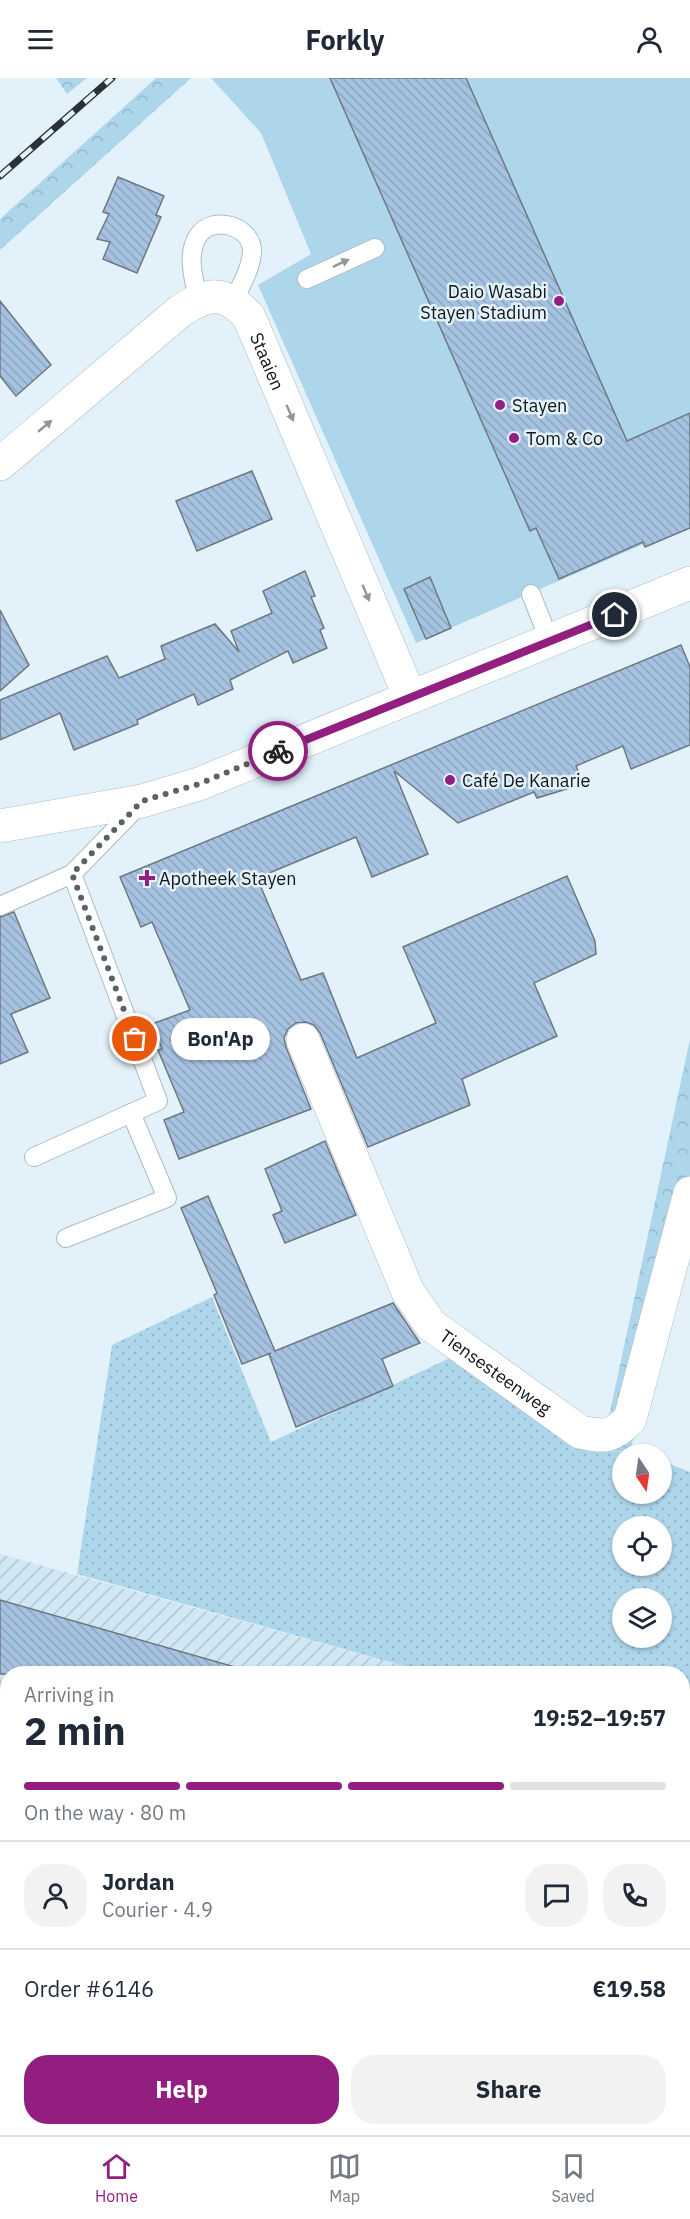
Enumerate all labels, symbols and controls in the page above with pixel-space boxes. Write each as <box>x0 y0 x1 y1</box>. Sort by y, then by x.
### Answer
text: Forkly <box>305 22 385 57</box>
icon: menu <box>24 23 57 56</box>
icon: person <box>633 23 666 56</box>
one-way arrow <box>333 259 350 268</box>
place label: Daio Wasabi Stayen Stadium <box>420 280 547 324</box>
marker: Daio Wasabi Stayen Stadium <box>552 294 566 308</box>
street label: Staaien <box>245 329 290 394</box>
place label: Stayen <box>512 394 567 417</box>
marker: Stayen <box>493 398 507 412</box>
one-way arrow <box>286 404 295 422</box>
one-way arrow <box>37 420 52 433</box>
place label: Tom & Co <box>526 427 603 450</box>
marker: Tom & Co <box>507 431 521 445</box>
one-way arrow <box>361 584 371 602</box>
pin <box>589 589 640 640</box>
icon: home <box>598 598 631 631</box>
courier <box>248 721 308 781</box>
icon: bike <box>262 735 295 768</box>
place label: Café De Kanarie <box>462 769 591 792</box>
marker: Café De Kanarie <box>443 773 457 787</box>
place label: Apotheek Stayen <box>159 867 296 890</box>
marker: Apotheek Stayen <box>140 871 154 885</box>
pin <box>109 1013 160 1064</box>
callout: Bon'Ap <box>171 1018 270 1060</box>
icon: bag <box>118 1022 151 1055</box>
text: Bon'Ap <box>187 1025 254 1052</box>
street label: Tiensesteenweg <box>436 1324 556 1420</box>
north arrow <box>612 1444 672 1504</box>
map controls <box>612 1444 672 1648</box>
button: locate <box>612 1516 672 1576</box>
button: layers <box>612 1588 672 1648</box>
text: Arriving in <box>24 1681 114 1708</box>
text: 19:52–19:57 <box>533 1703 666 1732</box>
text: 2 min <box>24 1705 126 1756</box>
text: On the way · 80 m <box>24 1799 186 1826</box>
button: person <box>24 1864 87 1927</box>
button: chat <box>525 1864 588 1927</box>
button: phone <box>603 1864 666 1927</box>
text: Jordan <box>102 1867 175 1896</box>
text: Courier · 4.9 <box>102 1896 213 1923</box>
text: Order #6146 <box>24 1974 154 2003</box>
text: €19.58 <box>593 1974 666 2003</box>
button: Help <box>24 2055 339 2124</box>
button: Share <box>351 2055 666 2124</box>
tab: Home <box>95 2150 138 2206</box>
tab: Map <box>328 2150 361 2206</box>
tab: Saved <box>551 2150 595 2206</box>

